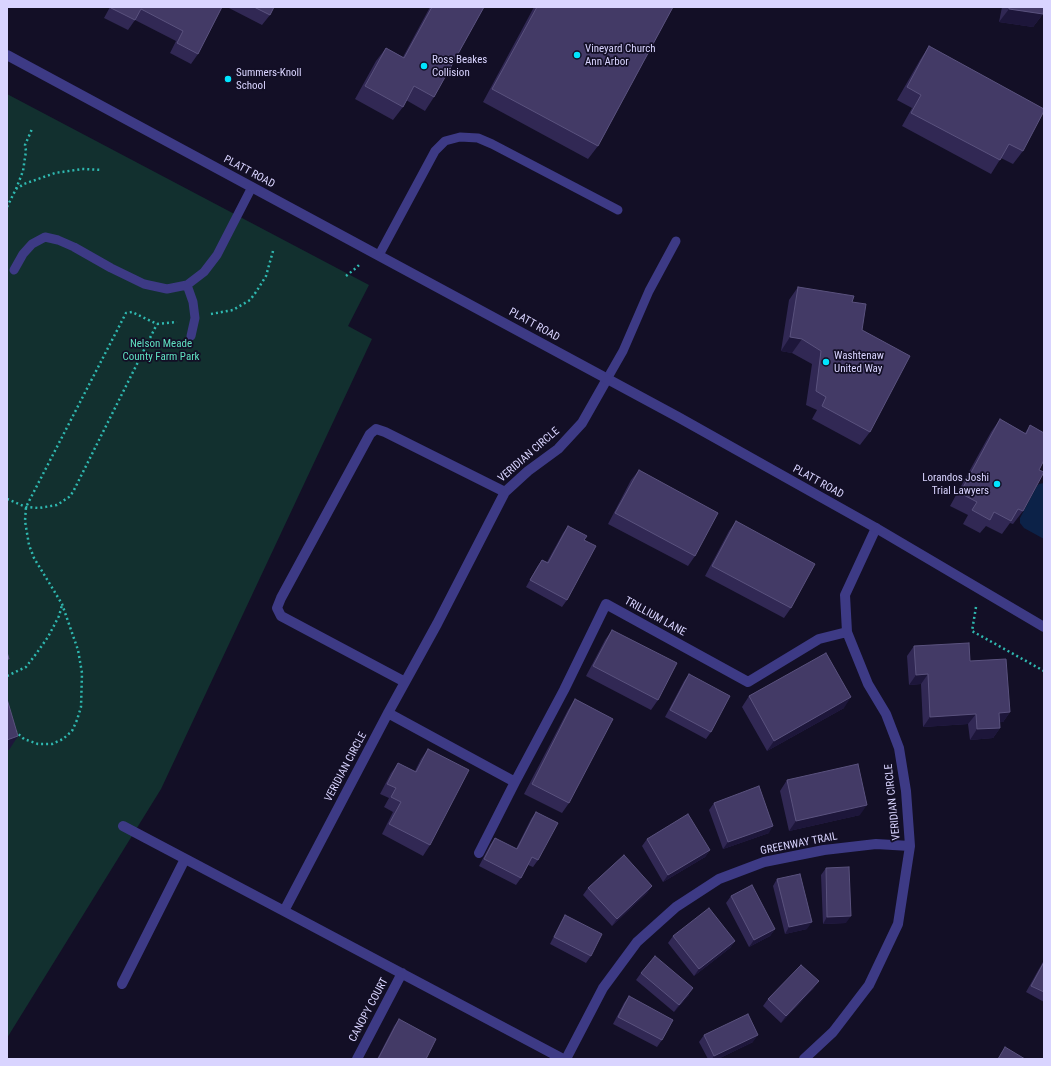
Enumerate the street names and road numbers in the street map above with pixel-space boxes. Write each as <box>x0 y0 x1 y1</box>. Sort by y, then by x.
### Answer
street label: PLATT ROAD <box>221 153 277 191</box>
street label: PLATT ROAD <box>506 306 562 344</box>
street label: VERIDIAN CIRCLE <box>496 425 562 485</box>
street label: PLATT ROAD <box>790 463 846 501</box>
street label: TRILLIUM LANE <box>622 595 688 639</box>
street label: VERIDIAN CIRCLE <box>322 730 370 804</box>
street label: VERIDIAN CIRCLE <box>882 763 904 841</box>
street label: GREENWAY TRAIL <box>759 830 839 858</box>
street label: CANOPY COURT <box>347 976 391 1044</box>

